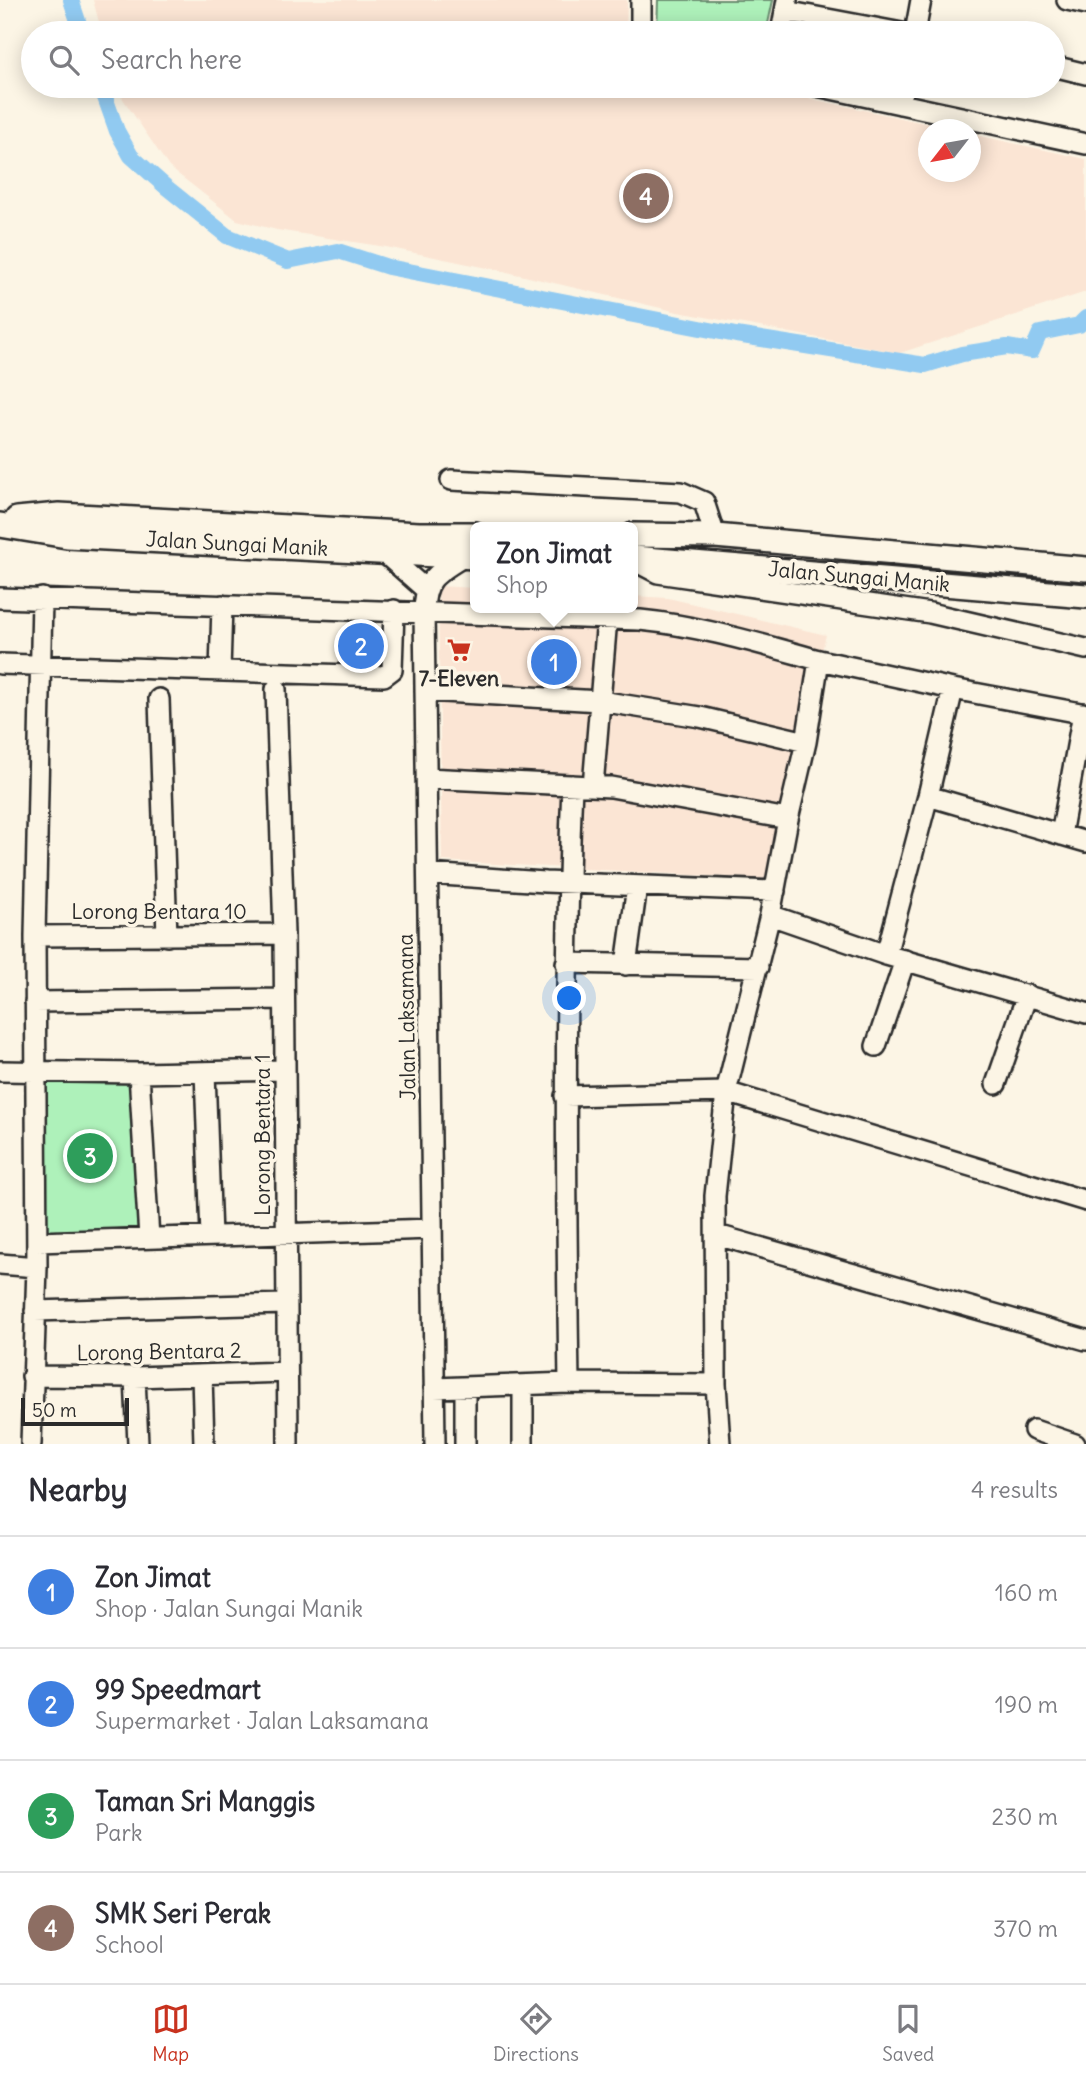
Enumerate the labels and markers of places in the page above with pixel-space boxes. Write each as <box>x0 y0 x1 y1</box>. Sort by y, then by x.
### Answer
pin: 4 <box>623 170 669 222</box>
pin: 2 <box>338 620 384 672</box>
supermarket icon: 7-Eleven <box>445 636 473 664</box>
pin: 1 <box>531 636 577 688</box>
place label: 7-Eleven <box>419 665 499 692</box>
pin: 3 <box>67 1130 113 1182</box>

